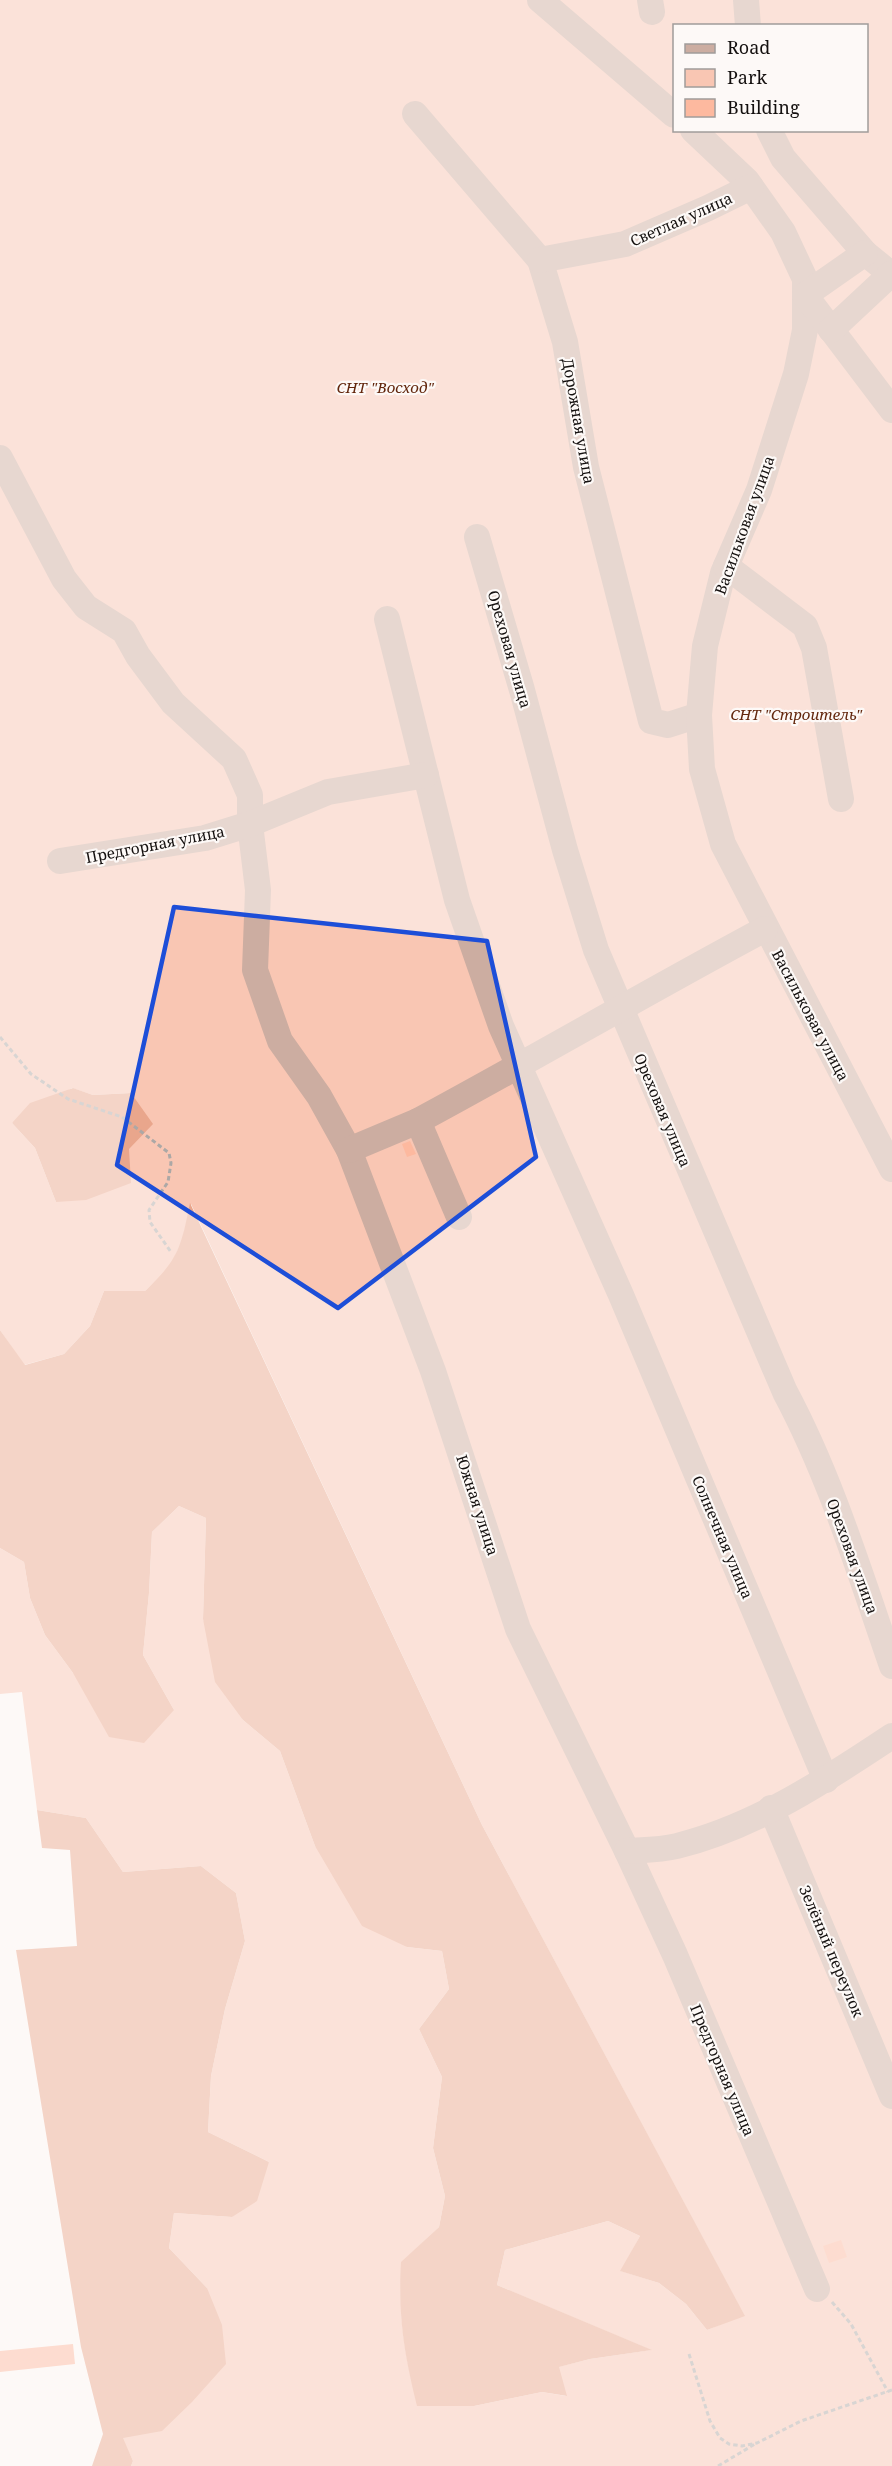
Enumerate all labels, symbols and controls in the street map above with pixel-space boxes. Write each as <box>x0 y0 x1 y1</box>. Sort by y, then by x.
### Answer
legend <box>673 24 868 132</box>
text: Road <box>727 35 770 59</box>
text: Park <box>727 65 767 89</box>
text: Building <box>727 95 800 119</box>
street label: Светлая улица <box>627 187 735 251</box>
street label: Дорожная улица <box>558 357 600 485</box>
park label: СНТ "Восход" <box>336 377 435 397</box>
street label: Васильковая улица <box>710 453 778 597</box>
street label: Ореховая улица <box>484 588 536 710</box>
park label: СНТ "Строитель" <box>730 704 863 724</box>
street label: Предгорная улица <box>84 821 226 867</box>
street label: Васильковая улица <box>768 946 854 1084</box>
street label: Ореховая улица <box>630 1050 696 1170</box>
street label: Южная улица <box>452 1452 504 1558</box>
street label: Солнечная улица <box>688 1472 758 1602</box>
street label: Ореховая улица <box>823 1495 883 1617</box>
street label: Зелёный переулок <box>795 1882 869 2020</box>
street label: Предгорная улица <box>686 2001 760 2139</box>

